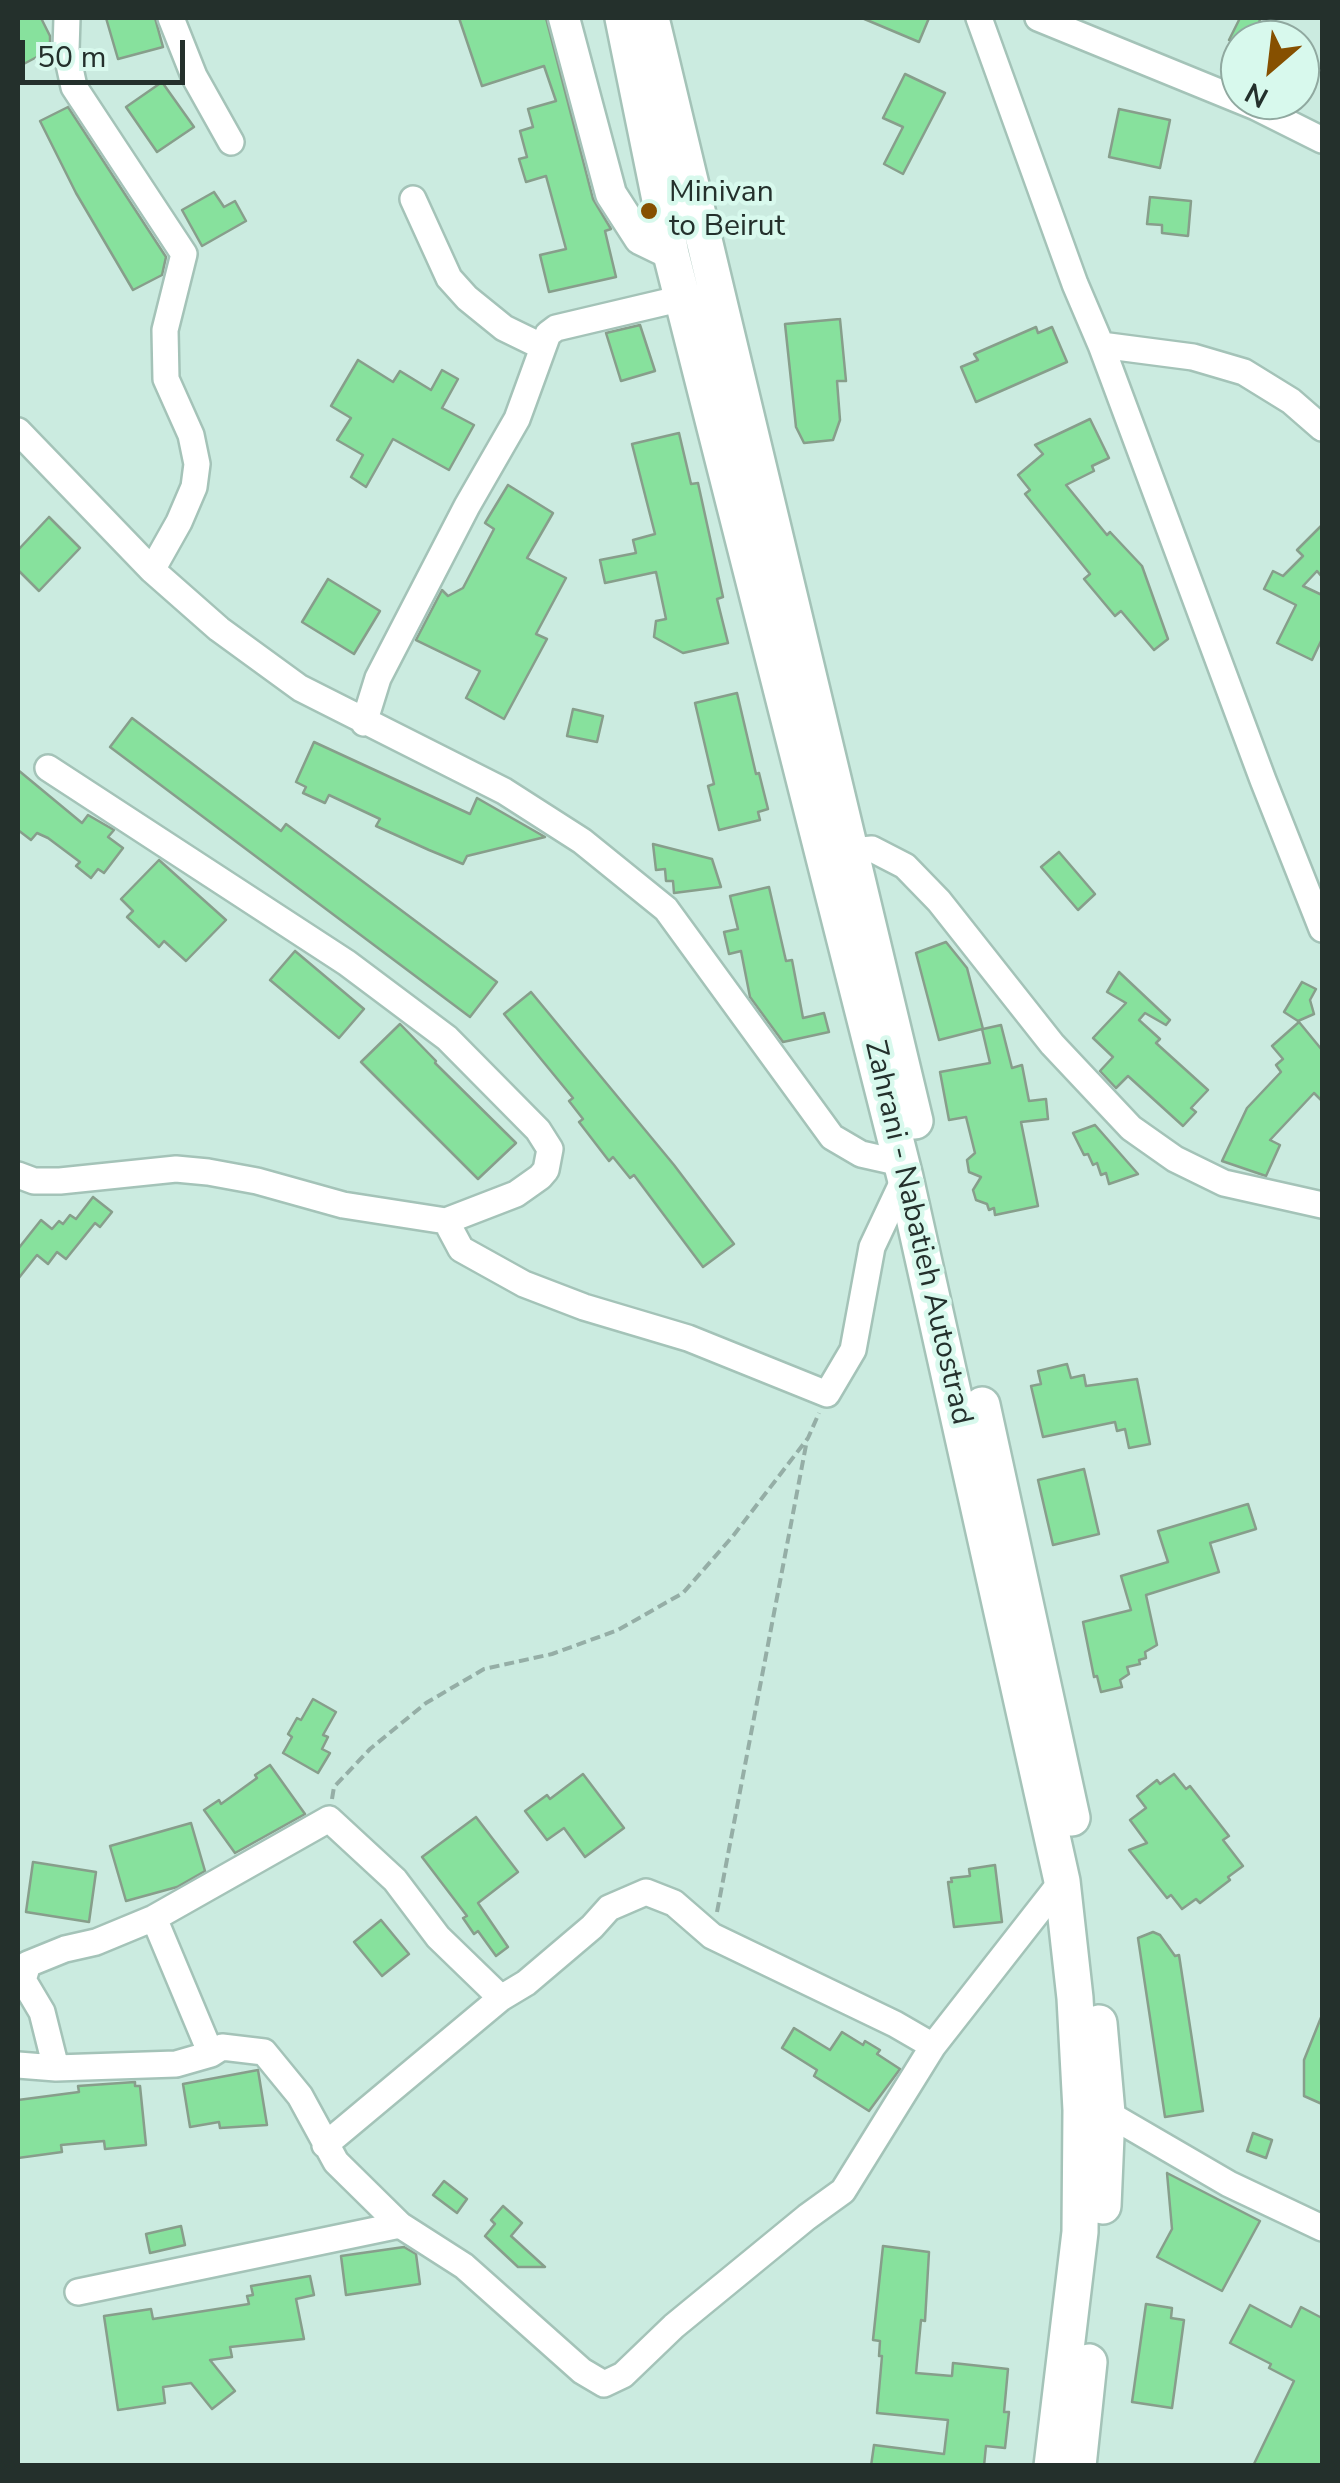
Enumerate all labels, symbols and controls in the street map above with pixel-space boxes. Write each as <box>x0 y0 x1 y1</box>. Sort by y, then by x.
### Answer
scale bar <box>25 20 190 82</box>
north arrow <box>1220 20 1320 120</box>
text: 50 m <box>37 37 106 78</box>
text: N <box>1239 73 1275 116</box>
place label: Minivan to Beirut <box>669 176 785 246</box>
marker: Minivan to Beirut <box>638 200 660 222</box>
street label: Zahrani - Nabatieh Autostrad <box>855 1037 979 1429</box>

